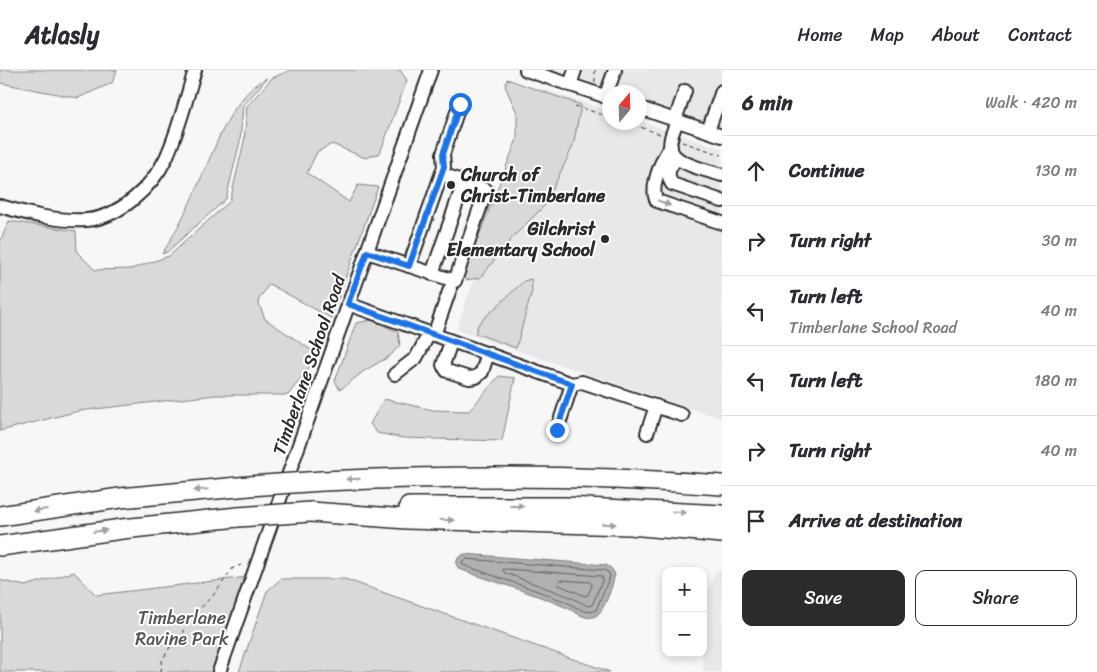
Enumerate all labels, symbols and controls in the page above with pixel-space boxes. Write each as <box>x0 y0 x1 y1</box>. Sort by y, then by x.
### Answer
text: Atlasly <box>25 14 99 56</box>
text: Home <box>798 19 843 51</box>
text: Map <box>871 19 904 51</box>
text: About <box>932 19 980 51</box>
text: Contact <box>1008 19 1072 51</box>
text: 6 min <box>742 84 793 122</box>
north arrow <box>602 85 647 130</box>
text: Walk · 420 m <box>985 88 1077 117</box>
route start <box>449 93 472 116</box>
text: Continue <box>789 154 865 187</box>
text: 130 m <box>1035 156 1077 185</box>
icon: ahead <box>742 157 770 185</box>
place label: Church of Christ-Timberlane <box>460 159 606 212</box>
marker: Church of Christ-Timberlane <box>445 179 457 191</box>
one-way arrow <box>657 199 672 207</box>
place label: Gilchrist Elementary School <box>446 213 597 266</box>
text: Turn right <box>789 224 871 257</box>
text: 30 m <box>1042 226 1077 255</box>
icon: right <box>742 227 770 255</box>
marker: Gilchrist Elementary School <box>599 233 611 245</box>
street label: Timberlane School Road <box>263 269 355 460</box>
text: Turn left <box>789 280 862 313</box>
text: 40 m <box>1040 296 1077 325</box>
icon: left <box>742 297 770 325</box>
text: Timberlane School Road <box>789 313 957 342</box>
text: Turn left <box>789 364 862 397</box>
text: 180 m <box>1034 366 1077 395</box>
icon: left <box>742 367 770 395</box>
route end <box>546 419 569 442</box>
text: Turn right <box>789 434 871 467</box>
text: 40 m <box>1040 436 1077 465</box>
icon: right <box>742 437 770 465</box>
one-way arrow <box>345 476 361 484</box>
one-way arrow <box>193 486 209 494</box>
one-way arrow <box>509 502 525 510</box>
text: Arrive at destination <box>789 504 962 537</box>
one-way arrow <box>31 506 47 514</box>
icon: arrive <box>742 507 770 535</box>
one-way arrow <box>671 508 687 516</box>
one-way arrow <box>439 516 455 524</box>
one-way arrow <box>601 520 617 528</box>
one-way arrow <box>92 527 108 535</box>
map controls <box>662 567 707 657</box>
button: + <box>662 567 707 612</box>
button: Save <box>742 570 905 626</box>
button: Share <box>915 570 1077 626</box>
park label: Timberlane Ravine Park <box>135 602 229 655</box>
button: − <box>662 612 707 657</box>

